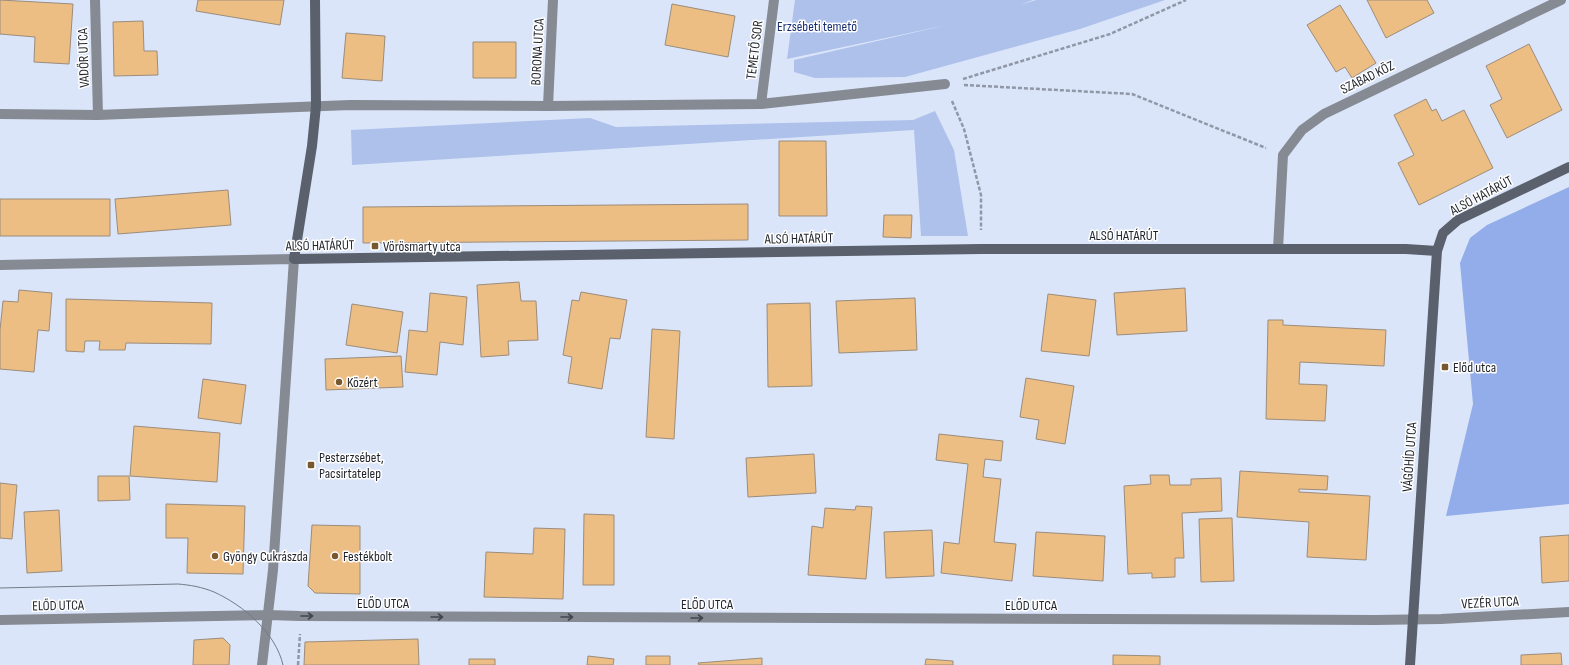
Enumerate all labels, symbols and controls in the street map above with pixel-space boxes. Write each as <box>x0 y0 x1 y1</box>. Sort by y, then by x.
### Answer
street label: BORONA UTCA <box>527 17 548 86</box>
park label: Erzsébeti temető <box>777 18 857 35</box>
street label: TEMETŐ SOR <box>742 19 767 81</box>
street label: VADŐR UTCA <box>74 27 93 88</box>
street label: SZABAD KÖZ <box>1337 57 1397 98</box>
street label: ALSÓ HATÁRÚT <box>1446 172 1516 220</box>
street label: ALSÓ HATÁRÚT <box>1089 227 1159 244</box>
street label: ALSÓ HATÁRÚT <box>763 229 834 248</box>
street label: ALSÓ HATÁRÚT <box>284 236 355 255</box>
place label: Vörösmarty utca <box>383 238 461 255</box>
marker: Vörösmarty utca <box>370 241 380 251</box>
place label: Előd utca <box>1453 359 1496 376</box>
marker: Előd utca <box>1440 362 1450 372</box>
place label: Közért <box>347 374 378 391</box>
marker: Közért <box>334 377 344 387</box>
street label: VÁGÓHÍD UTCA <box>1399 421 1420 493</box>
place label: Pesterzsébet, Pacsirtatelep <box>319 449 384 482</box>
marker: Pesterzsébet, Pacsirtatelep <box>306 460 316 470</box>
place label: Gyöngy Cukrászda <box>223 548 308 565</box>
place label: Festékbolt <box>343 548 392 565</box>
marker: Gyöngy Cukrászda <box>210 551 220 561</box>
marker: Festékbolt <box>330 551 340 561</box>
street label: VEZÉR UTCA <box>1461 592 1520 612</box>
street label: ELŐD UTCA <box>357 595 410 612</box>
street label: ELŐD UTCA <box>681 596 734 613</box>
street label: ELŐD UTCA <box>32 597 85 614</box>
street label: ELŐD UTCA <box>1005 597 1058 614</box>
one-way arrow <box>300 612 313 620</box>
one-way arrow <box>430 613 443 621</box>
one-way arrow <box>560 613 573 621</box>
one-way arrow <box>690 614 703 622</box>

